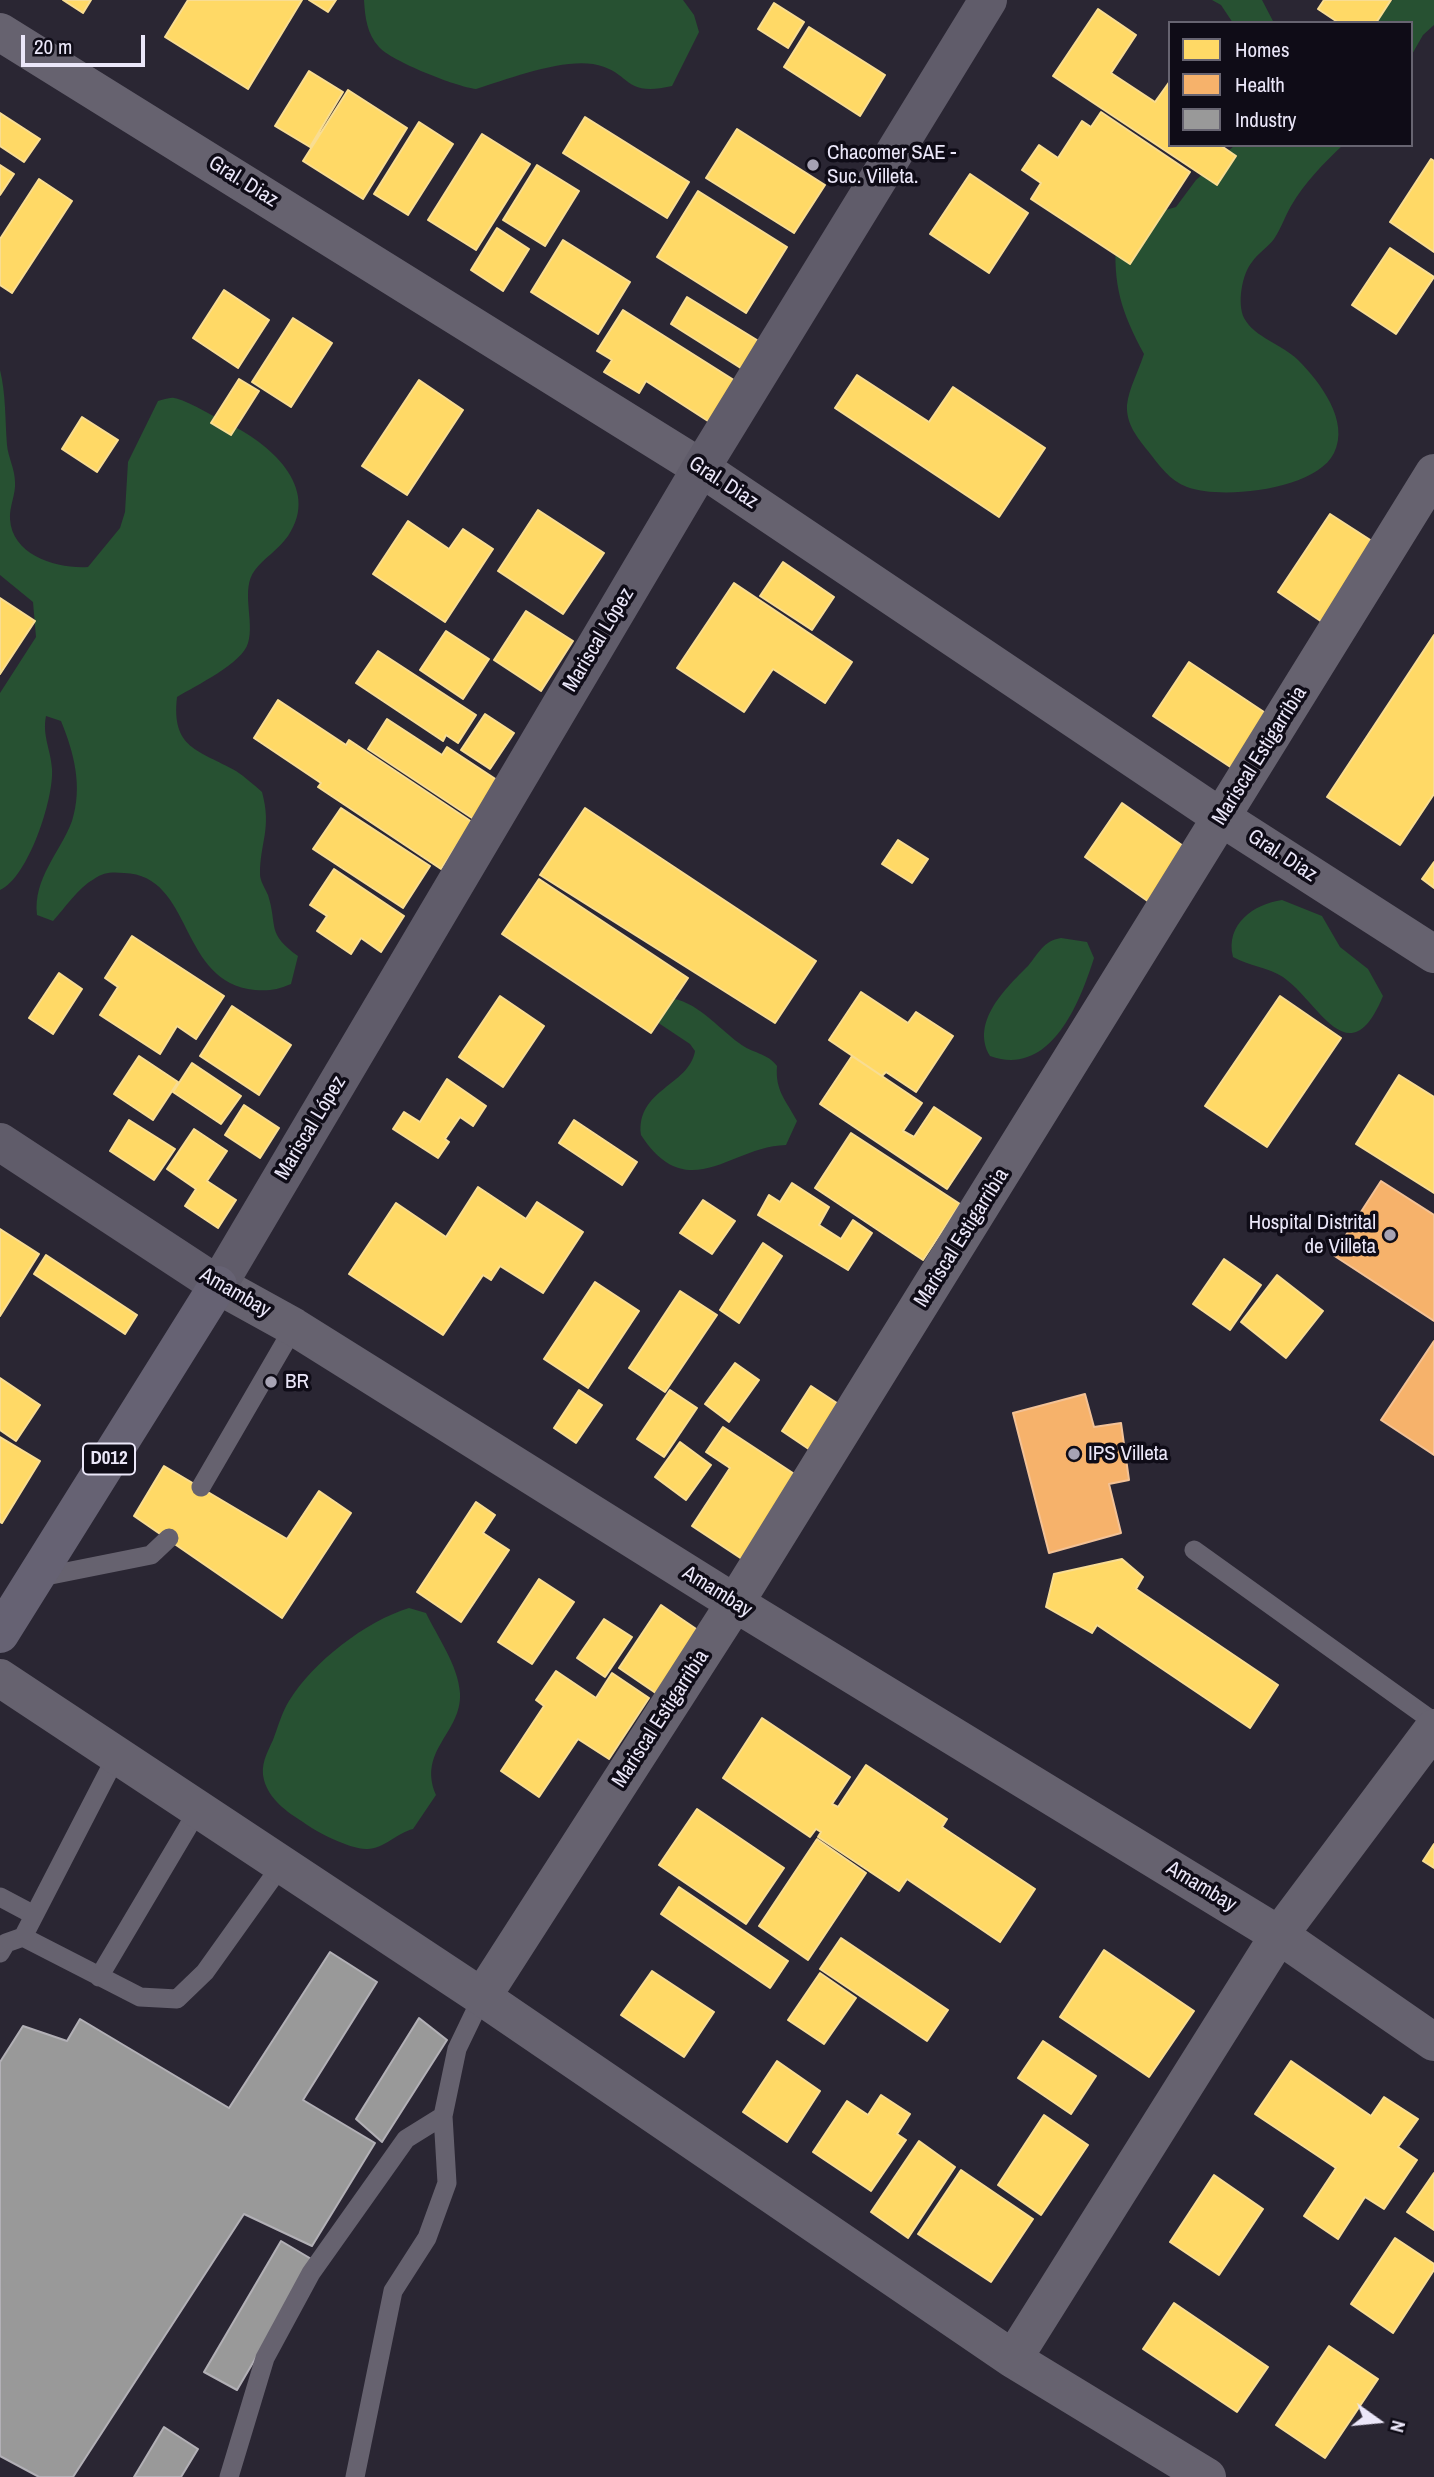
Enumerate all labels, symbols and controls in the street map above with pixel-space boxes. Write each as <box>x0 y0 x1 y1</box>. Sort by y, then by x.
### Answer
scale bar <box>24 21 149 65</box>
legend <box>1168 21 1413 147</box>
text: 20 m <box>34 32 72 61</box>
text: Homes <box>1235 35 1290 64</box>
text: Health <box>1235 70 1285 99</box>
text: Industry <box>1235 105 1296 134</box>
place label: Chacomer SAE - Suc. Villeta. <box>827 140 956 190</box>
street label: Gral. Diaz <box>203 151 283 213</box>
marker: Chacomer SAE - Suc. Villeta. <box>805 157 821 173</box>
street label: Gral. Diaz <box>684 451 762 515</box>
street label: Mariscal López <box>558 583 640 697</box>
street label: Mariscal Estigarribia <box>1207 682 1313 830</box>
street label: Gral. Diaz <box>1243 824 1321 888</box>
street label: Mariscal López <box>270 1071 352 1185</box>
street label: Mariscal Estigarribia <box>909 1164 1015 1312</box>
place label: Hospital Distrital de Villeta <box>1249 1210 1376 1260</box>
marker: Hospital Distrital de Villeta <box>1382 1227 1398 1243</box>
street label: Amambay <box>195 1263 275 1323</box>
place label: BR <box>285 1369 309 1395</box>
marker: BR <box>263 1374 279 1390</box>
place label: IPS Villeta <box>1088 1441 1168 1467</box>
road number: D012 <box>83 1443 135 1474</box>
marker: IPS Villeta <box>1066 1446 1082 1462</box>
street label: Amambay <box>677 1561 757 1623</box>
street label: Mariscal Estigarribia <box>607 1646 715 1792</box>
street label: Amambay <box>1161 1856 1241 1918</box>
north arrow <box>1343 2386 1413 2456</box>
text: N <box>1384 2418 1412 2435</box>

